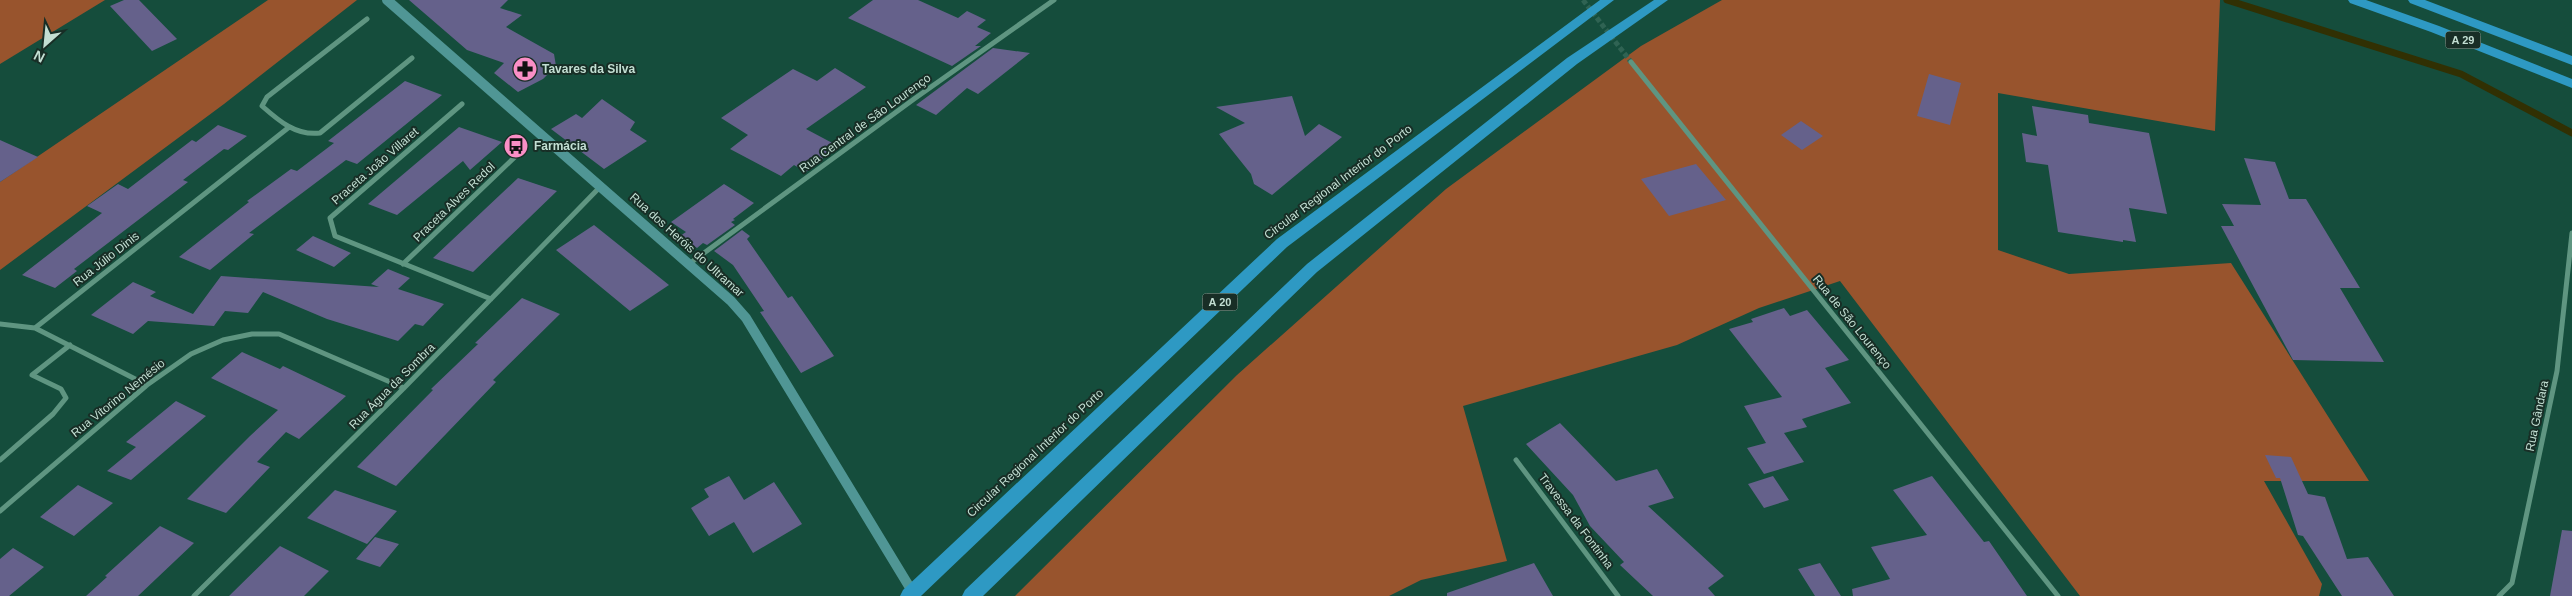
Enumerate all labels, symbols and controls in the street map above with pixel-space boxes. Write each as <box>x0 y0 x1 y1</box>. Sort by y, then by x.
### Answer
north arrow <box>20 20 70 70</box>
road number: A 29 <box>2446 32 2480 48</box>
text: N <box>31 47 47 66</box>
pharmacy icon: Tavares da Silva <box>512 56 538 82</box>
place label: Tavares da Silva <box>542 62 635 76</box>
street label: Rua Central de São Lourenço <box>797 70 934 175</box>
street label: Circular Regional Interior do Porto <box>1261 122 1415 242</box>
street label: Praceta João Villaret <box>329 124 422 208</box>
bus stop icon: Farmácia <box>503 133 529 159</box>
place label: Farmácia <box>534 139 587 153</box>
street label: Praceta Alves Redol <box>410 159 498 245</box>
street label: Rua dos Heróis do Ultramar <box>627 190 747 300</box>
street label: Rua Júlio Dinis <box>70 229 142 289</box>
street label: Rua de São Lourenço <box>1810 272 1894 372</box>
road number: A 20 <box>1202 294 1238 310</box>
street label: Rua Água da Sombra <box>346 339 438 432</box>
street label: Rua Vitorino Nemésio <box>68 356 168 440</box>
street label: Rua Gândara <box>2523 379 2551 453</box>
street label: Circular Regional Interior do Porto <box>964 386 1106 520</box>
street label: Travessa da Fontinha <box>1536 471 1617 572</box>

